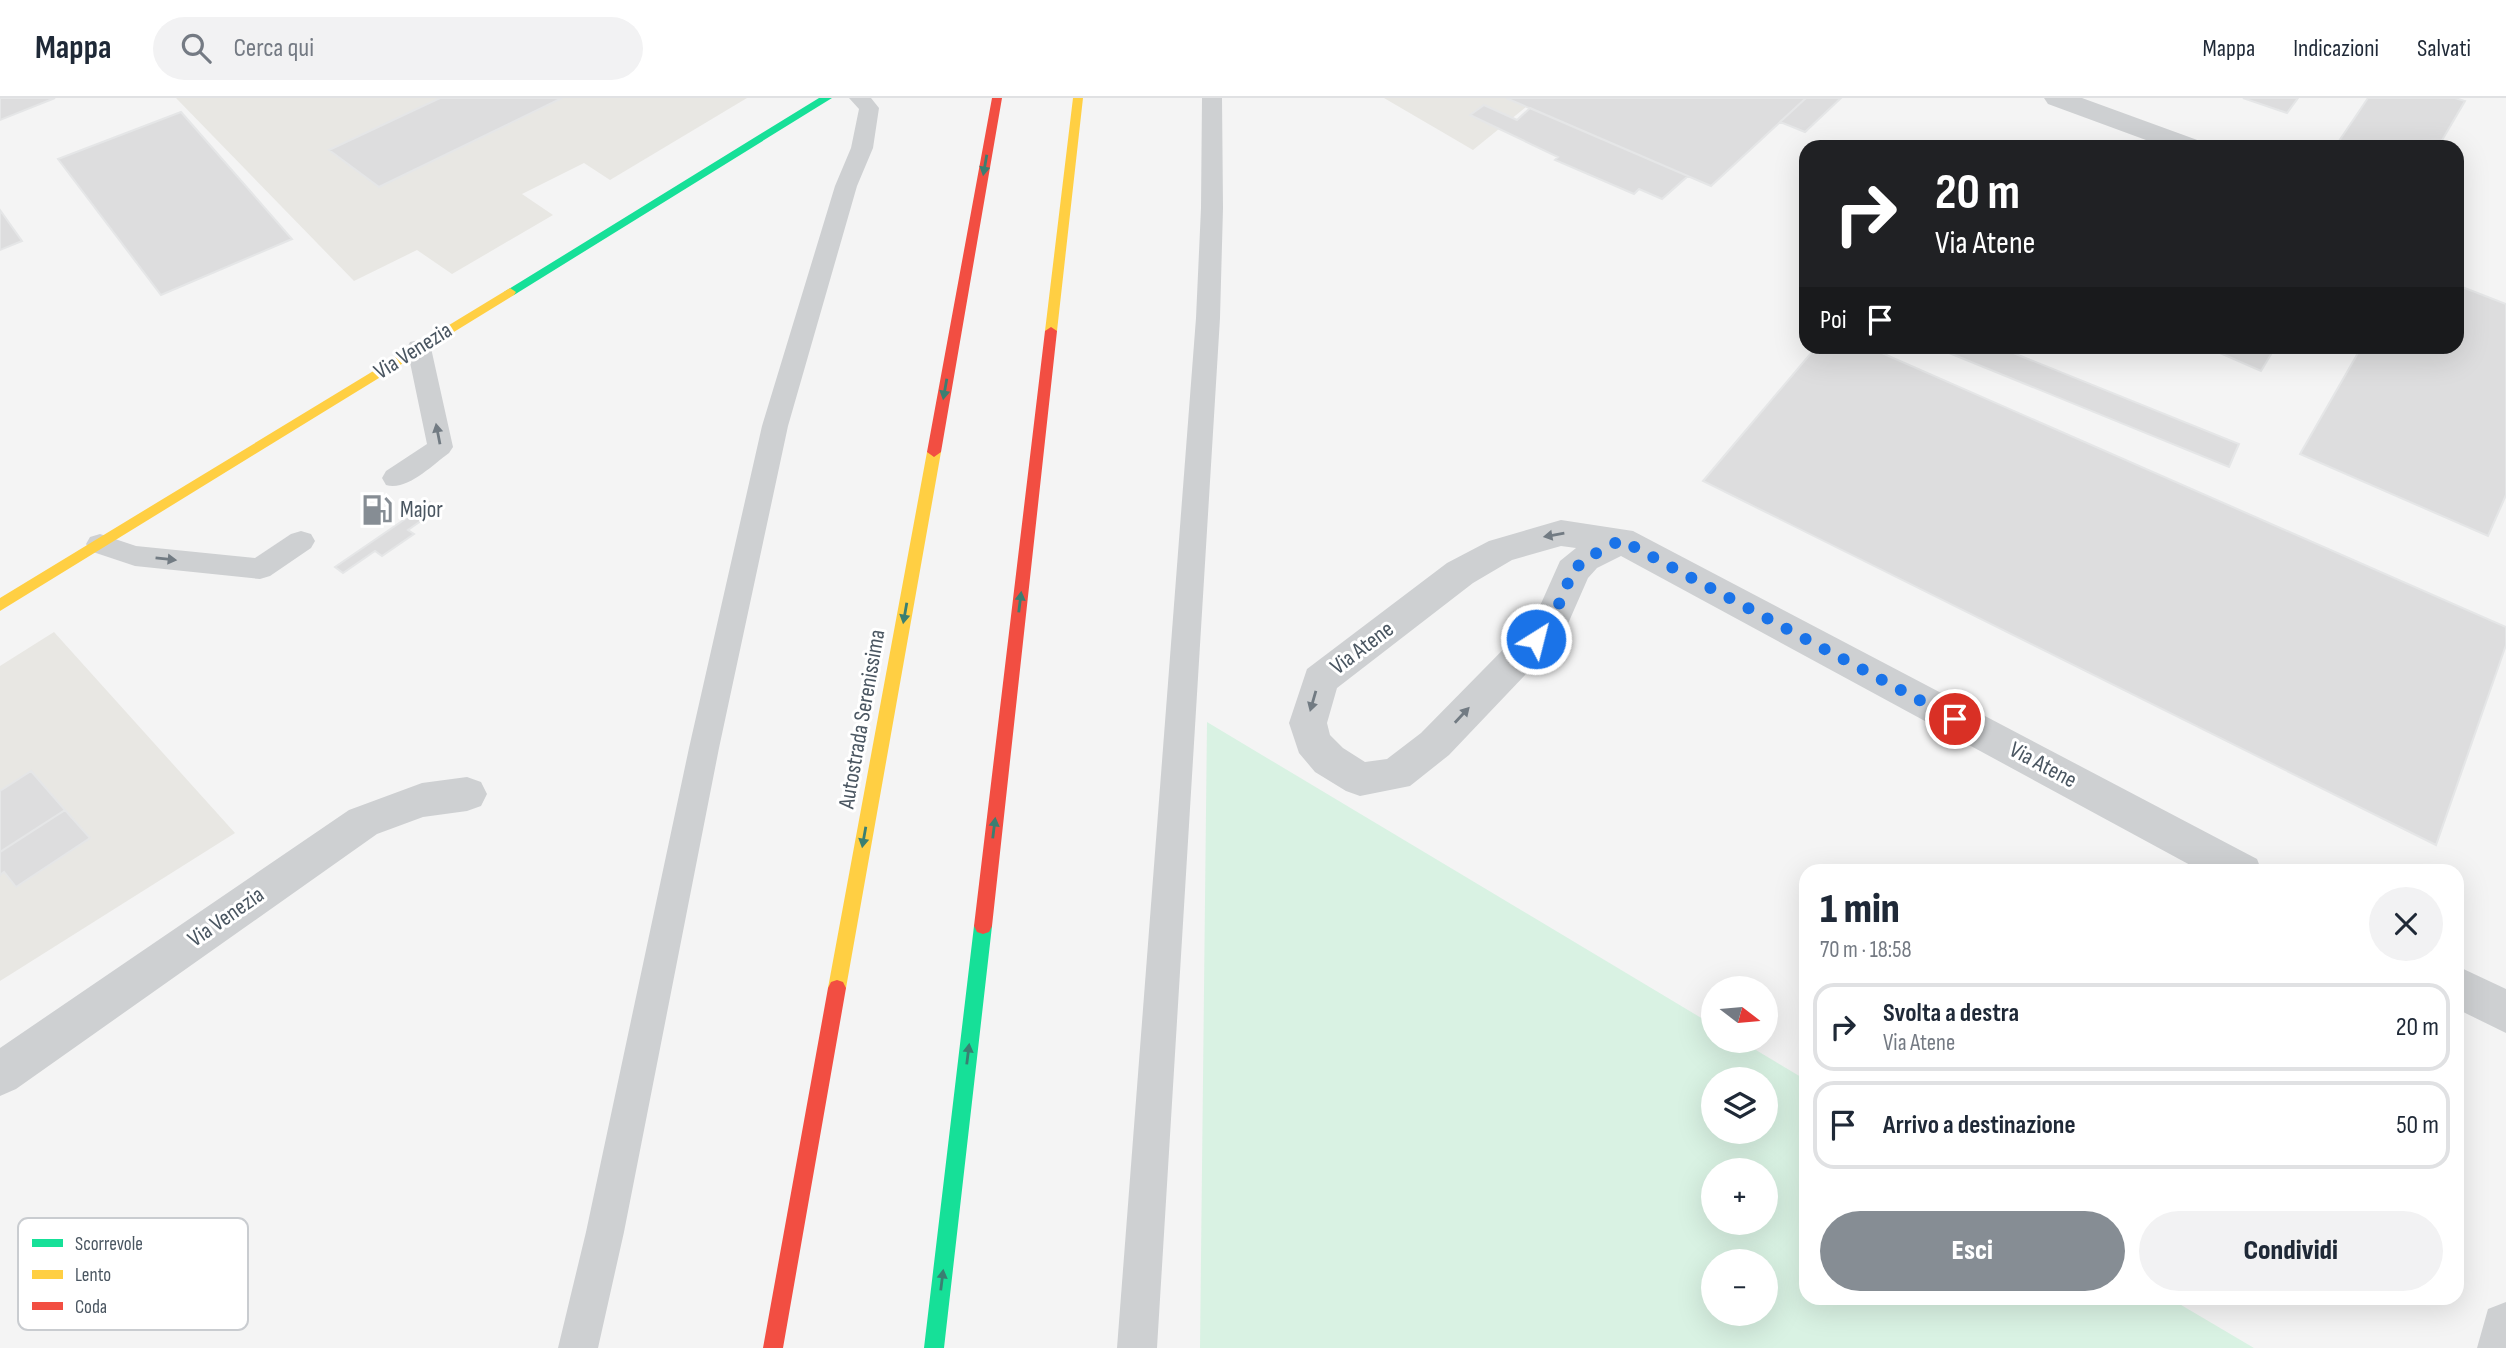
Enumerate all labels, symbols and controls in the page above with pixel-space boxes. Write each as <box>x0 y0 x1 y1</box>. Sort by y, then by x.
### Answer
search box <box>153 17 643 80</box>
text: Mappa <box>35 28 111 68</box>
icon: search <box>177 29 215 67</box>
text: Cerca qui <box>233 33 314 64</box>
text: Mappa <box>2203 34 2255 63</box>
text: Indicazioni <box>2293 34 2379 63</box>
text: Salvati <box>2417 34 2471 63</box>
one-way arrow <box>979 154 990 176</box>
text: 20 m <box>1935 164 2020 223</box>
icon: right <box>1820 168 1911 259</box>
text: Via Atene <box>1935 224 2035 263</box>
icon: arrive <box>1861 301 1899 339</box>
text: Poi <box>1820 305 1847 336</box>
street label: Via Venezia <box>369 316 457 386</box>
one-way arrow <box>939 378 950 400</box>
one-way arrow <box>432 423 443 445</box>
fuel station icon: Major <box>360 493 394 527</box>
place label: Major <box>400 496 443 524</box>
one-way arrow <box>1543 530 1565 541</box>
one-way arrow <box>155 554 177 565</box>
one-way arrow <box>1015 591 1026 613</box>
one-way arrow <box>899 602 910 624</box>
position arrow <box>1499 602 1573 676</box>
street label: Via Atene <box>1325 615 1399 681</box>
street label: Autostrada Serenissima <box>832 627 892 812</box>
pin <box>1925 689 1985 749</box>
one-way arrow <box>1308 691 1318 712</box>
icon: arrive <box>1936 700 1974 738</box>
one-way arrow <box>1454 707 1470 724</box>
street label: Via Atene <box>2005 736 2081 794</box>
one-way arrow <box>989 817 1000 839</box>
one-way arrow <box>859 826 870 848</box>
street label: Via Venezia <box>183 881 269 953</box>
text: 1 min <box>1820 884 1900 935</box>
button: close <box>2369 887 2443 961</box>
text: 70 m · 18:58 <box>1820 936 1912 964</box>
north arrow <box>1701 976 1778 1054</box>
map controls <box>1701 976 1778 1326</box>
text: Svolta a destra <box>1883 998 2019 1029</box>
icon: right <box>1824 1008 1862 1046</box>
text: 20 m <box>2396 1012 2439 1043</box>
text: Via Atene <box>1883 1029 1955 1057</box>
one-way arrow <box>962 1043 973 1065</box>
button: layers <box>1701 1067 1778 1144</box>
icon: arrive <box>1824 1106 1862 1144</box>
text: Arrivo a destinazione <box>1883 1110 2076 1141</box>
text: 50 m <box>2396 1110 2439 1141</box>
button: + <box>1701 1158 1778 1235</box>
button: Esci <box>1820 1211 2125 1291</box>
button: Condividi <box>2139 1211 2443 1291</box>
legend <box>18 1218 248 1330</box>
text: Scorrevole <box>75 1233 143 1256</box>
button: − <box>1701 1249 1778 1326</box>
text: Lento <box>75 1264 111 1287</box>
one-way arrow <box>936 1269 947 1291</box>
text: Coda <box>75 1296 107 1319</box>

